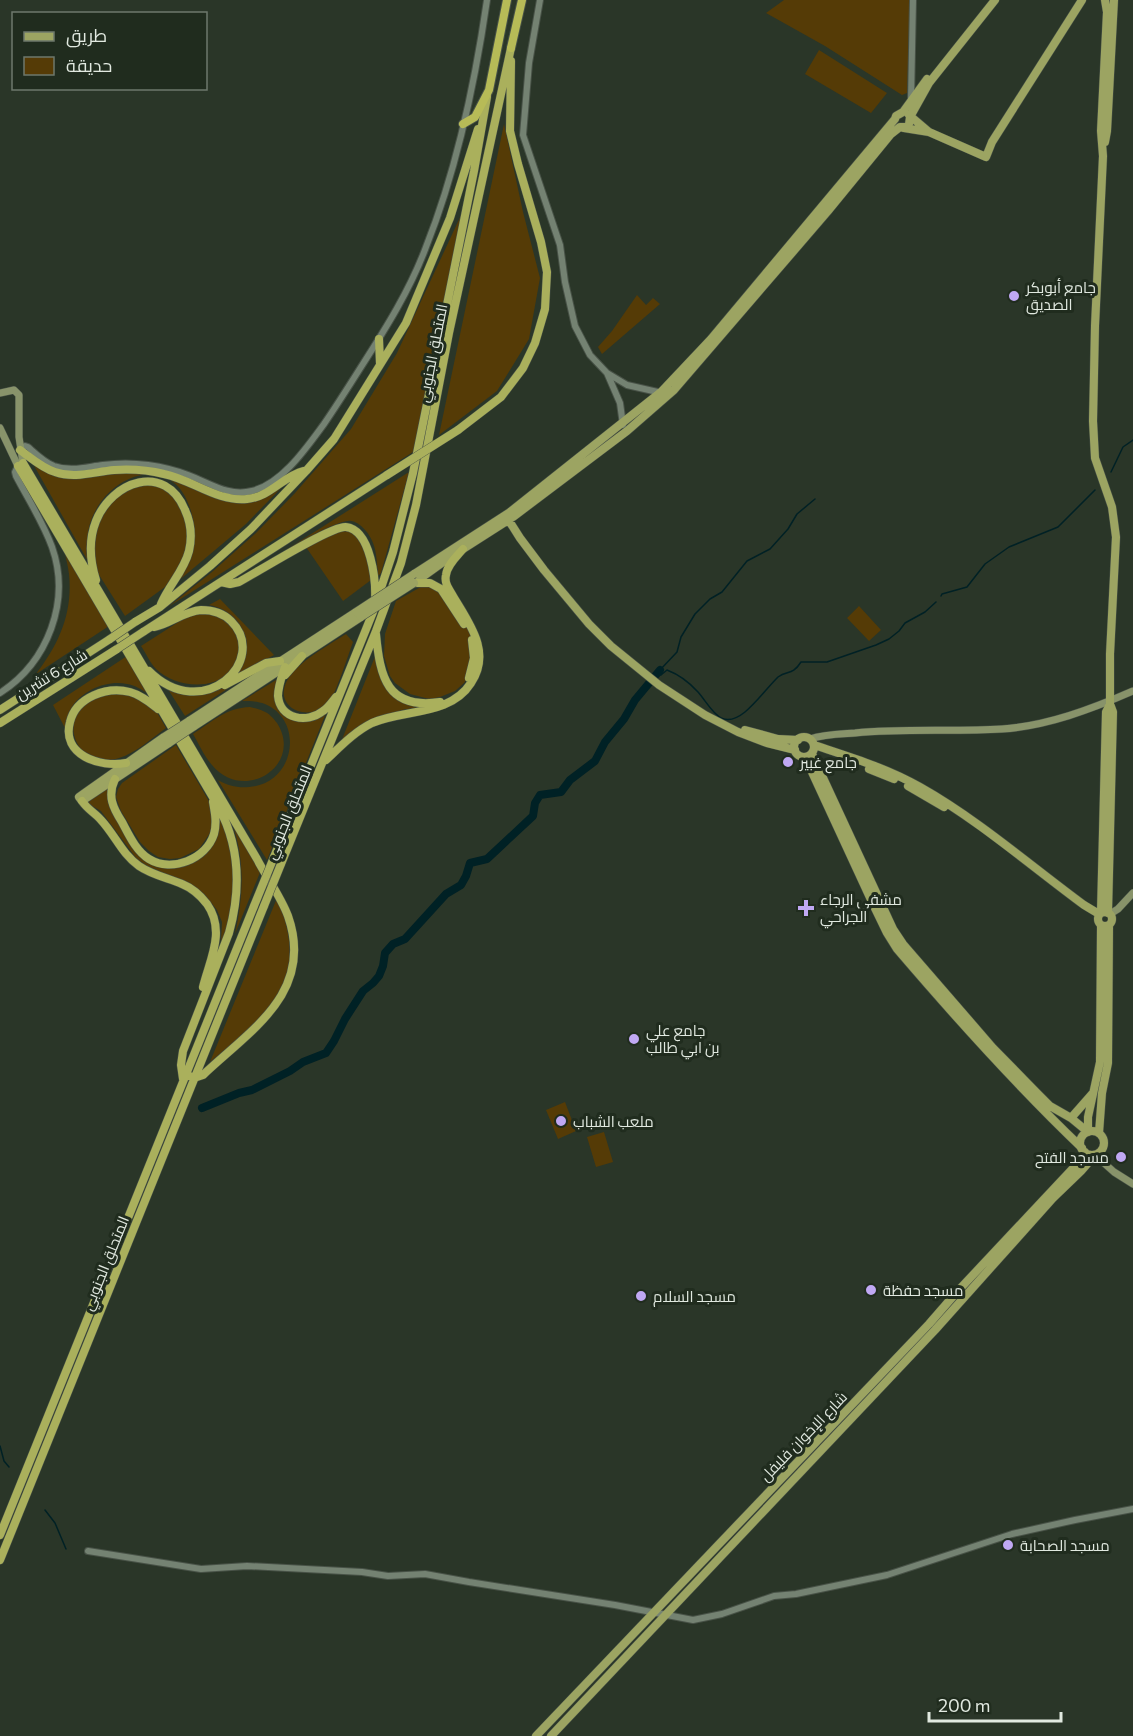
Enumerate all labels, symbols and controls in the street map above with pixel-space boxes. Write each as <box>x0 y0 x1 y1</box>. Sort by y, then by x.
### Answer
legend <box>12 12 207 90</box>
text: طريق <box>66 24 107 48</box>
text: حديقة <box>66 54 112 76</box>
place label: جامع أبوبكر الصديق <box>1025 278 1096 315</box>
marker: جامع أبوبكر الصديق <box>1007 289 1021 303</box>
street label: المتحلق الجنوبي <box>414 302 454 405</box>
street label: شارع 6 تشرين <box>12 645 92 706</box>
place label: جامع غبير <box>799 753 857 774</box>
marker: جامع غبير <box>781 755 795 769</box>
street label: المتحلق الجنوبي <box>261 762 319 863</box>
place label: مشفى الرجاء الجراحي <box>820 890 902 929</box>
marker: مشفى الرجاء الجراحي <box>797 899 815 917</box>
place label: جامع علي بن ابي طالب <box>646 1021 720 1060</box>
marker: جامع علي بن ابي طالب <box>627 1032 641 1046</box>
place label: ملعب الشباب <box>573 1112 654 1130</box>
marker: ملعب الشباب <box>554 1114 568 1128</box>
place label: مسجد الفتح <box>1035 1148 1109 1169</box>
marker: مسجد الفتح <box>1114 1150 1128 1164</box>
street label: المتحلق الجنوبي <box>78 1213 136 1314</box>
place label: مسجد حفظة <box>883 1281 963 1299</box>
marker: مسجد حفظة <box>864 1283 878 1297</box>
place label: مسجد السلام <box>653 1287 736 1307</box>
marker: مسجد السلام <box>634 1289 648 1303</box>
street label: شارع الإخوان فليفل <box>756 1387 853 1487</box>
place label: مسجد الصحابة <box>1020 1536 1110 1554</box>
marker: مسجد الصحابة <box>1001 1538 1015 1552</box>
scale bar <box>929 1685 1061 1723</box>
text: 200 m <box>938 1694 991 1716</box>

